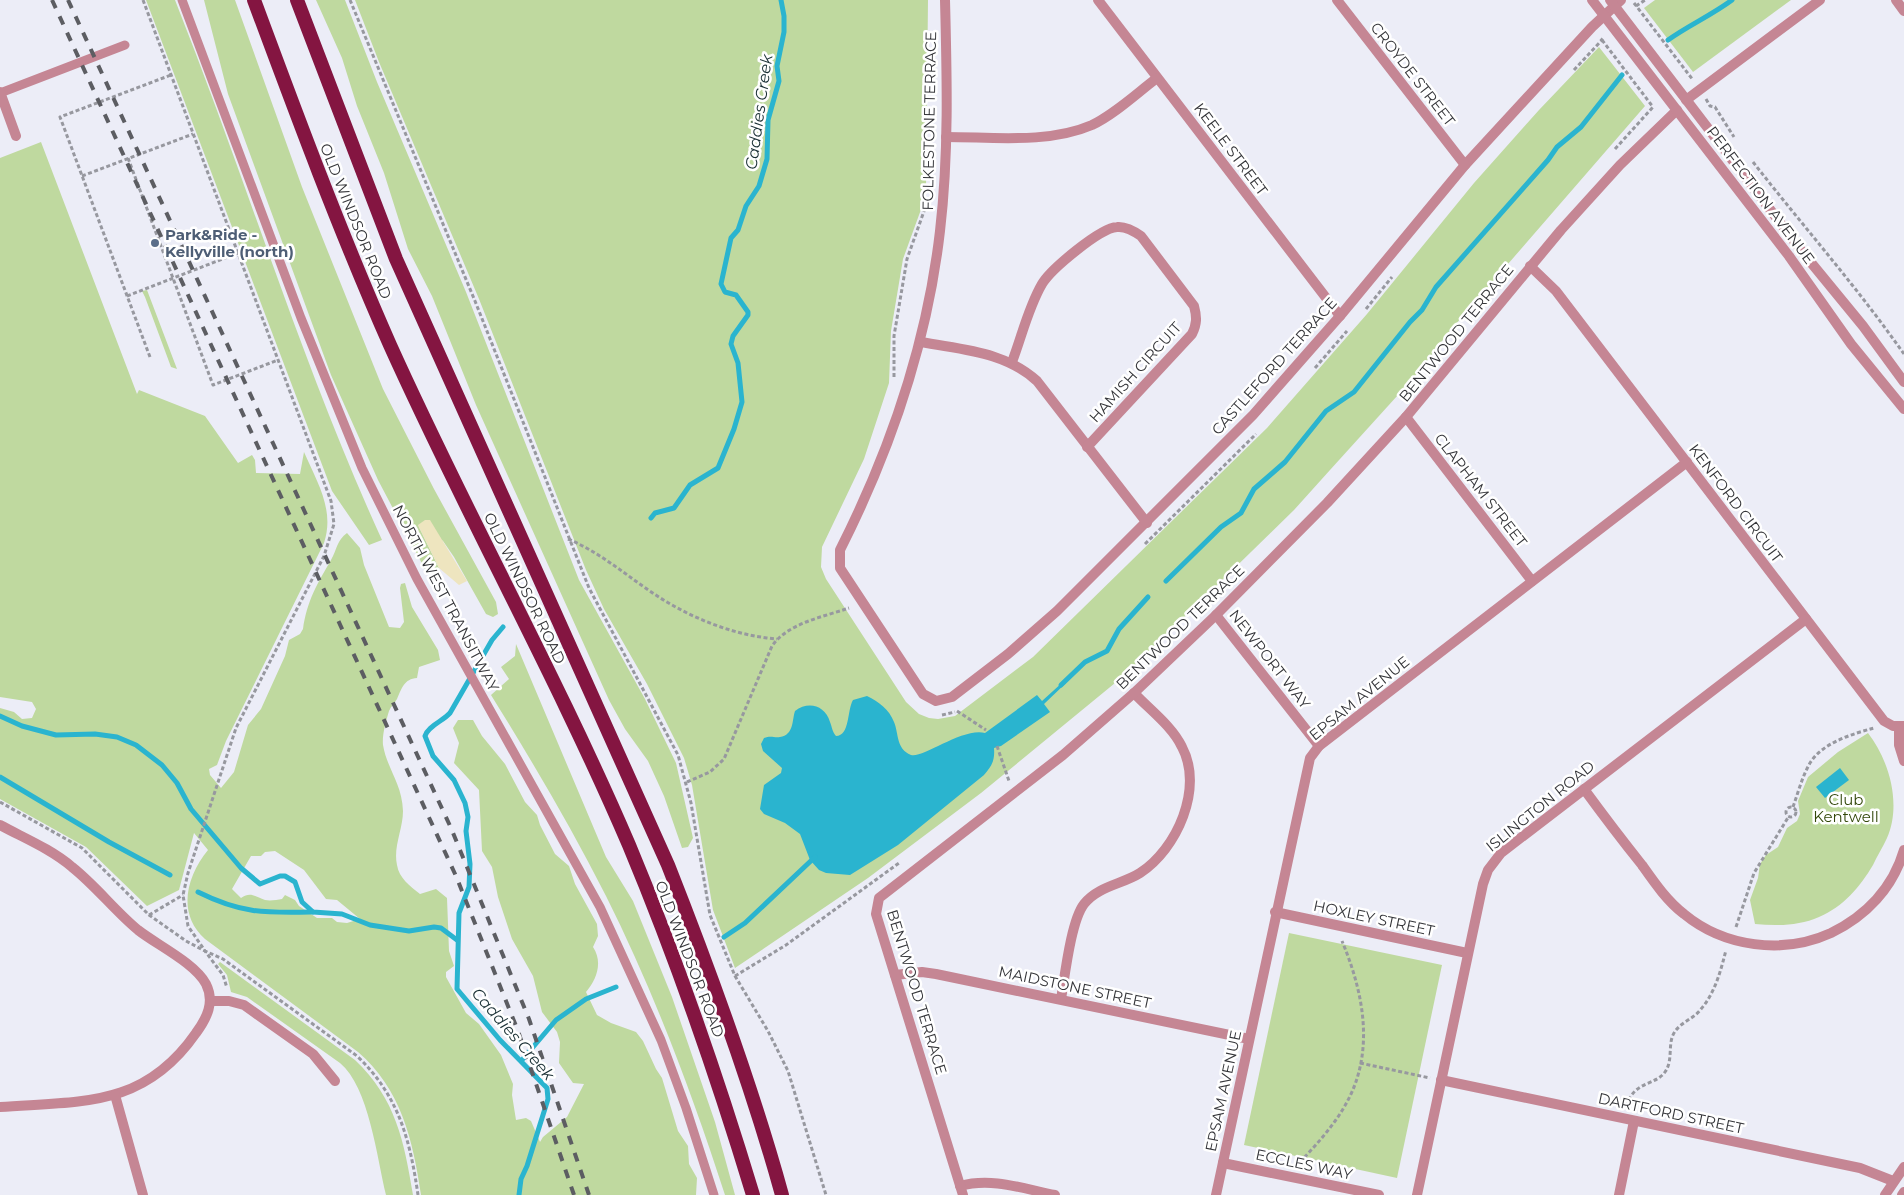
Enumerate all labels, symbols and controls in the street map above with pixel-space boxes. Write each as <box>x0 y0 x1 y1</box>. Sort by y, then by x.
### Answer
street label: CROYDE STREET <box>1367 18 1460 130</box>
street label: FOLKESTONE TERRACE <box>918 31 940 211</box>
water label: Caddies Creek <box>742 52 777 171</box>
street label: KEELE STREET <box>1190 99 1272 199</box>
street label: PERFECTION AVENUE <box>1703 122 1819 268</box>
street label: OLD WINDSOR ROAD <box>316 140 396 302</box>
place label: Park&Ride - Kellyville (north) <box>165 225 294 261</box>
marker: Park&Ride - Kellyville (north) <box>149 237 161 249</box>
street label: BENTWOOD TERRACE <box>1395 260 1517 406</box>
street label: CASTLEFORD TERRACE <box>1207 293 1341 439</box>
street label: HAMISH CIRCUIT <box>1085 317 1185 426</box>
street label: CLAPHAM STREET <box>1431 429 1532 551</box>
street label: KENFORD CIRCUIT <box>1685 440 1787 566</box>
street label: NORTH WEST TRANSITWAY <box>389 501 504 695</box>
street label: OLD WINDSOR ROAD <box>480 509 570 667</box>
street label: BENTWOOD TERRACE <box>1112 561 1248 693</box>
street label: NEWPORT WAY <box>1225 606 1315 713</box>
street label: EPSAM AVENUE <box>1305 652 1413 744</box>
street label: ISLINGTON ROAD <box>1482 756 1598 856</box>
park label: Club Kentwell <box>1813 790 1879 826</box>
street label: OLD WINDSOR ROAD <box>651 878 729 1040</box>
street label: HOXLEY STREET <box>1312 896 1437 940</box>
street label: BENTWOOD TERRACE <box>883 907 951 1077</box>
street label: MAIDSTONE STREET <box>997 962 1153 1013</box>
water label: Caddies Creek <box>468 984 559 1085</box>
street label: EPSAM AVENUE <box>1201 1029 1245 1153</box>
street label: DARTFORD STREET <box>1596 1088 1746 1138</box>
street label: ECCLES WAY <box>1254 1144 1355 1184</box>

